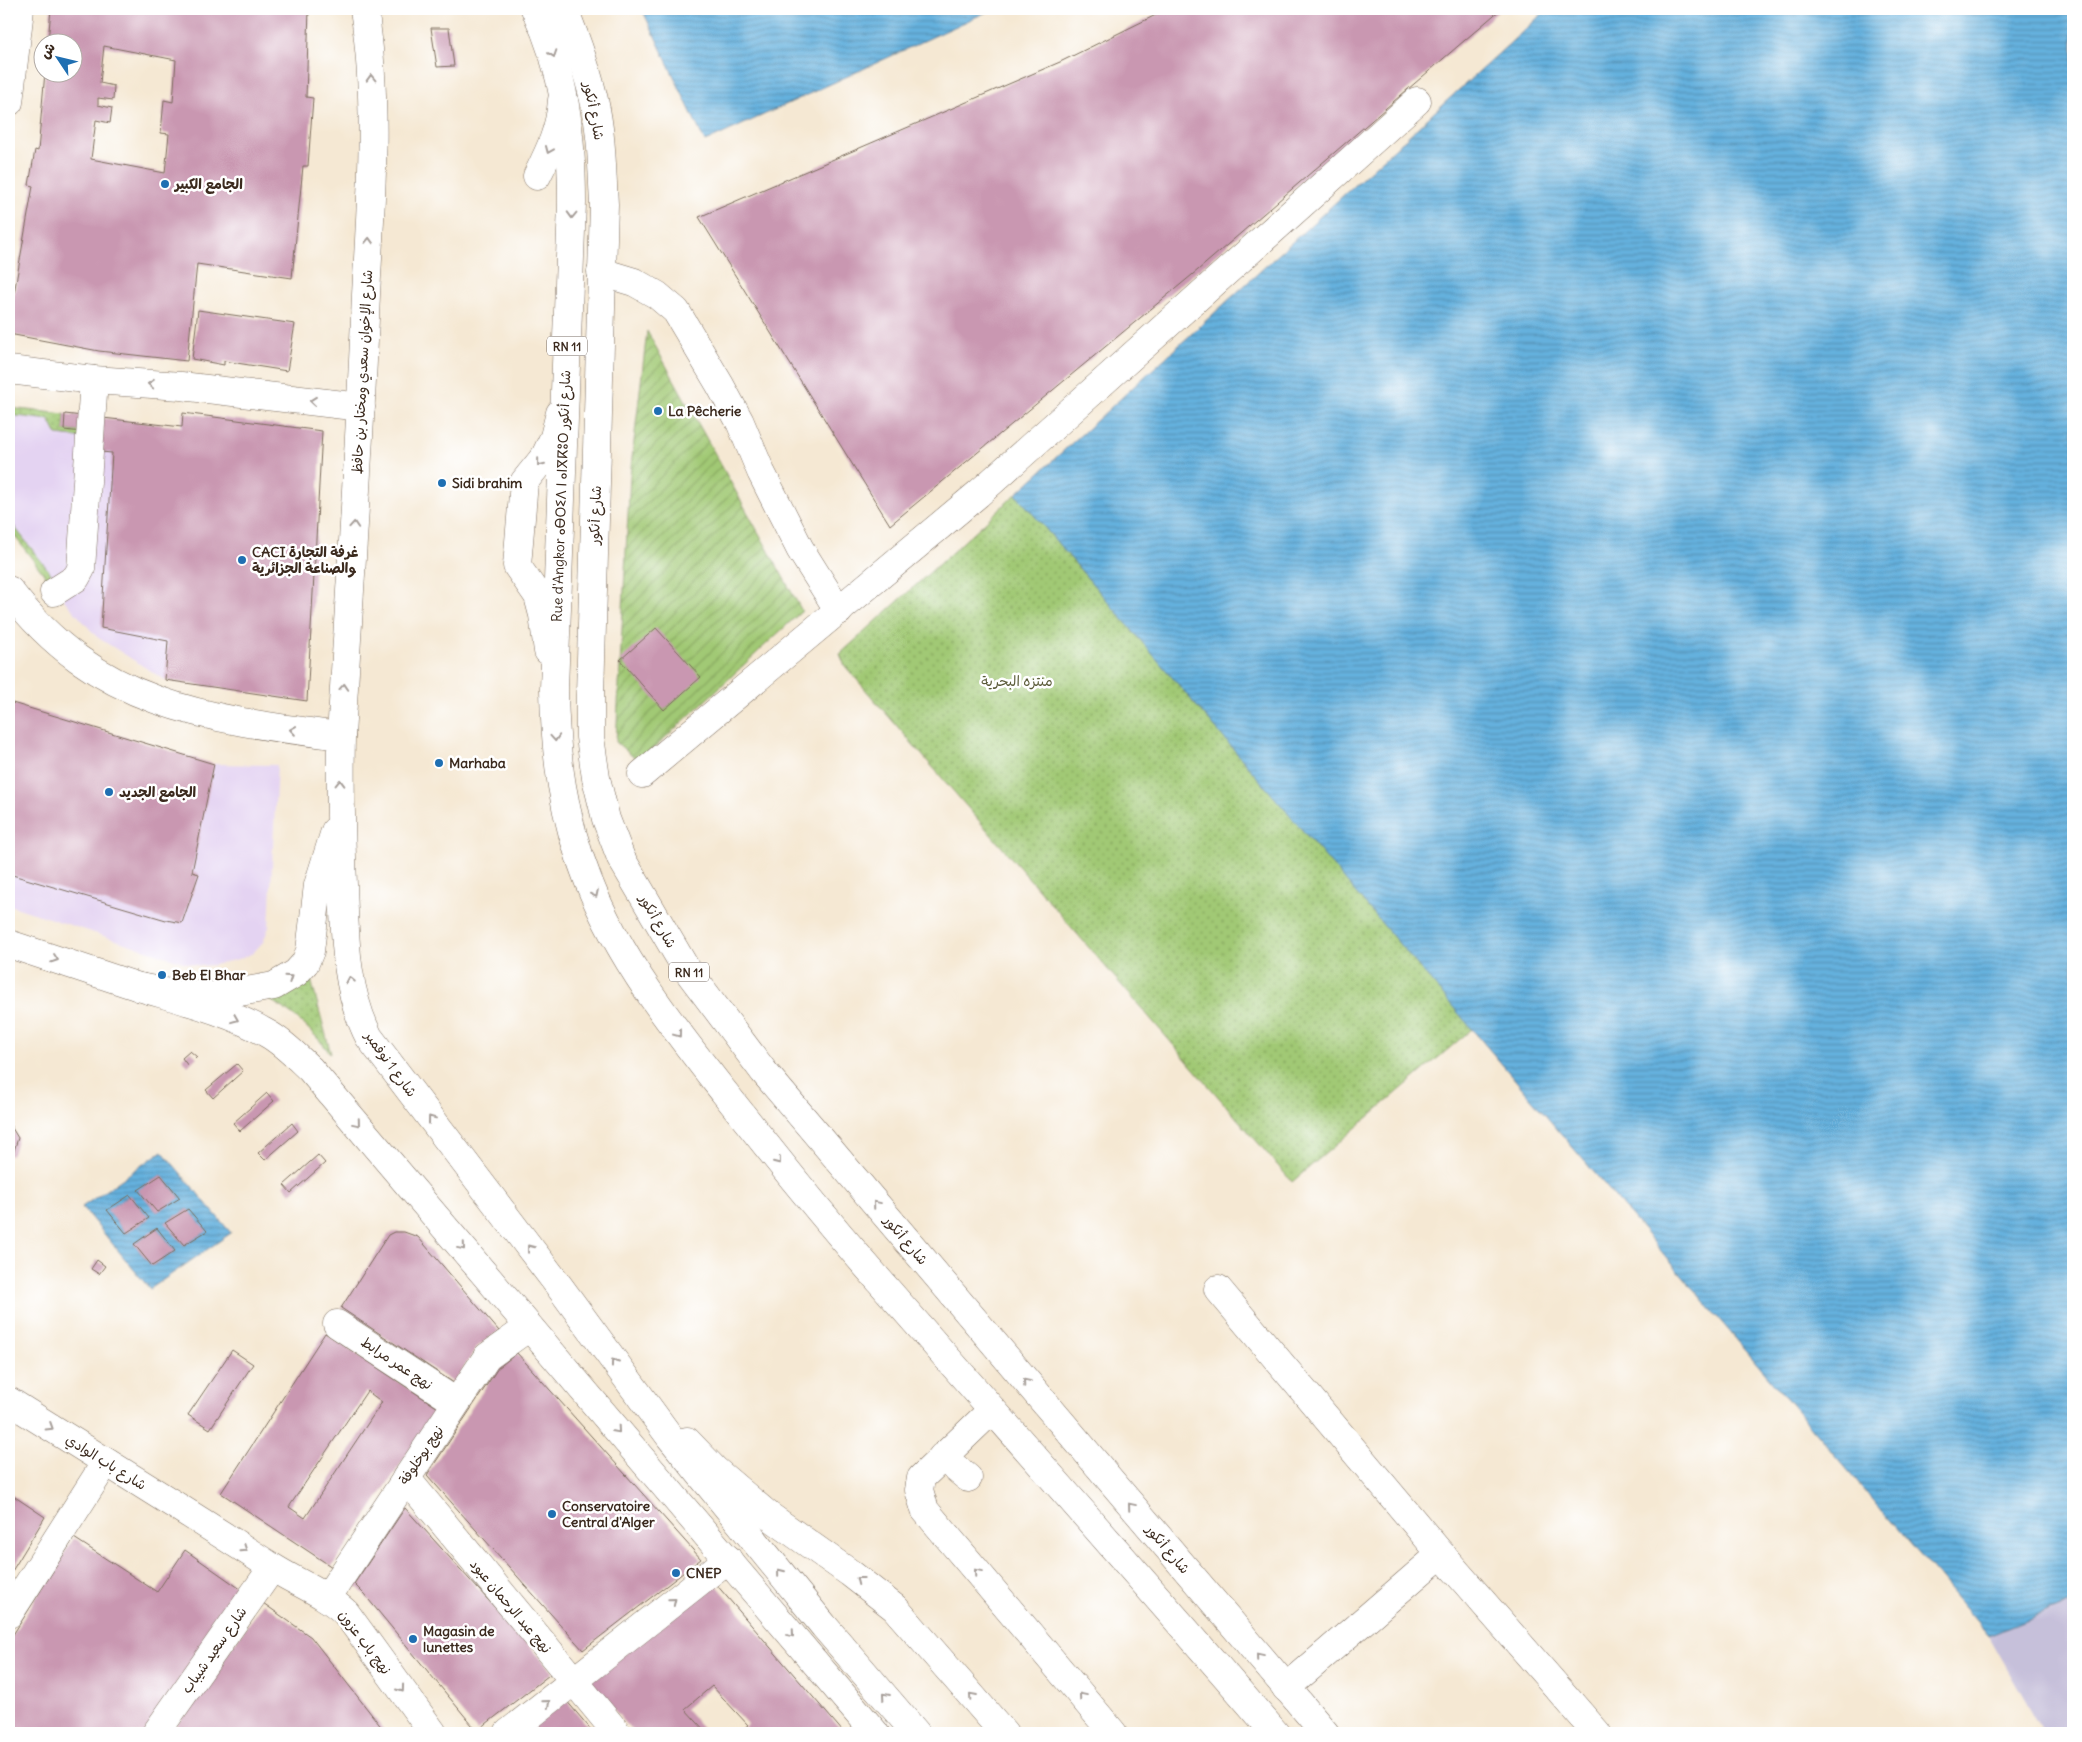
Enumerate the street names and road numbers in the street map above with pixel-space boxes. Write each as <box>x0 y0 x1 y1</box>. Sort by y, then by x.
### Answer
street label: شارع أنكور <box>578 79 608 142</box>
street label: شارع الإخوان سعدي ومختار بن حافظ <box>348 269 378 475</box>
road number: RN 11 <box>547 336 587 356</box>
street label: Rue d'Angkor ⴰⴱⵔⵉⴷ ⵏ ⴰⵏⴳⴽⵓⵔ شارع أنكور <box>548 370 575 622</box>
street label: شارع أنكور <box>585 485 606 546</box>
street label: شارع أنكور <box>634 890 681 952</box>
road number: RN 11 <box>669 962 709 982</box>
street label: شارع 1 نوفمبر <box>360 1027 421 1101</box>
street label: شارع أنكور <box>879 1211 932 1269</box>
street label: نهج عمر مرابط <box>357 1332 436 1394</box>
street label: نهج بوخلوفة <box>395 1422 448 1489</box>
street label: شارع باب الوادي <box>61 1430 150 1496</box>
street label: شارع أنكور <box>1141 1520 1194 1578</box>
street label: نهج عبد الرحمان عبود <box>466 1555 556 1657</box>
street label: شارع سعيد شيباب <box>177 1603 251 1697</box>
street label: نهج باب عزون <box>334 1606 395 1679</box>

